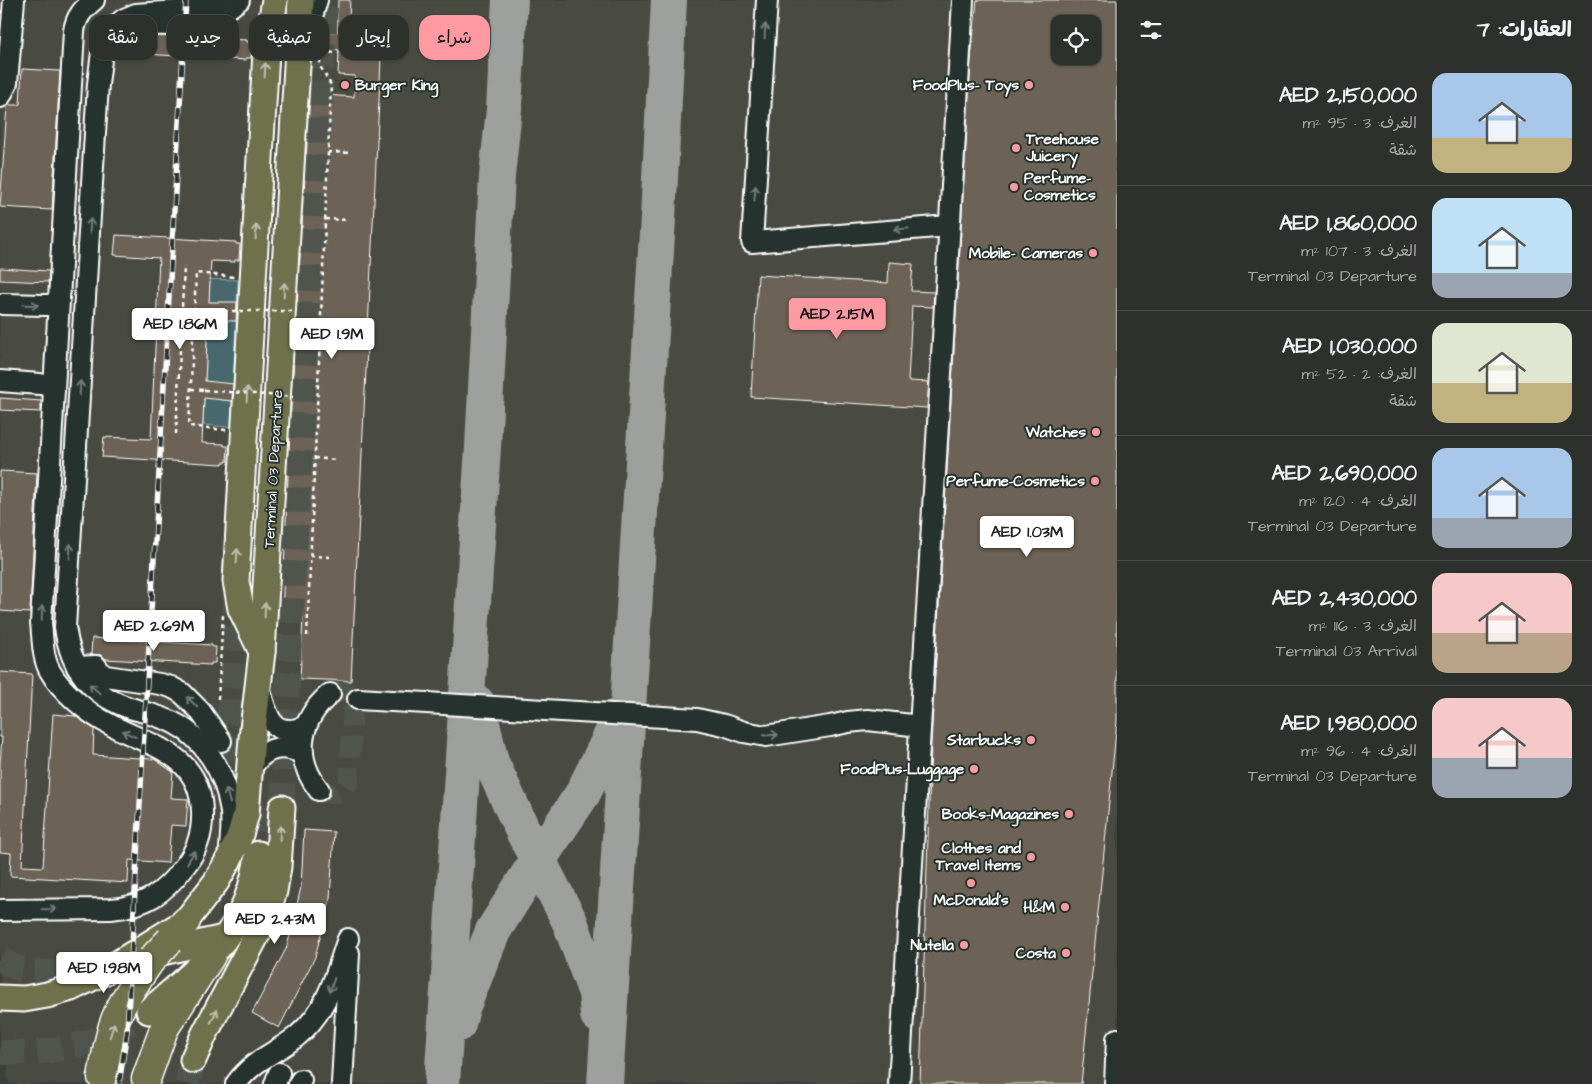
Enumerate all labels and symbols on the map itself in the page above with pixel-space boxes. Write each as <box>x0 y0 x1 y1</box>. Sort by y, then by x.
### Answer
one-way arrow <box>760 23 770 40</box>
one-way arrow <box>261 62 270 78</box>
place label: Burger King <box>355 75 439 98</box>
place label: FoodPlus- Toys <box>913 75 1019 97</box>
marker: Burger King <box>339 79 351 91</box>
marker: FoodPlus- Toys <box>1023 79 1035 91</box>
place label: Treehouse Juicery <box>1025 129 1099 168</box>
marker: Treehouse Juicery <box>1010 142 1022 154</box>
place label: Perfume- Cosmetics <box>1024 168 1096 206</box>
marker: Perfume- Cosmetics <box>1008 181 1020 193</box>
one-way arrow <box>751 186 760 202</box>
one-way arrow <box>85 218 94 234</box>
one-way arrow <box>251 224 260 240</box>
one-way arrow <box>893 225 909 234</box>
place label: Mobile- Cameras <box>969 243 1083 264</box>
marker: Mobile- Cameras <box>1087 247 1099 259</box>
one-way arrow <box>279 283 288 299</box>
pin: AED 2.15M <box>780 298 894 340</box>
one-way arrow <box>23 300 39 310</box>
pin: AED 1.86M <box>123 308 237 350</box>
pin: AED 1.9M <box>280 318 384 360</box>
one-way arrow <box>75 381 84 397</box>
one-way arrow <box>242 386 251 402</box>
street label: Terminal 03 Departure <box>259 389 288 549</box>
place label: Watches <box>1025 422 1086 443</box>
marker: Watches <box>1090 426 1102 438</box>
place label: Perfume-Cosmetics <box>946 471 1085 492</box>
marker: Perfume-Cosmetics <box>1089 475 1101 487</box>
pin: AED 1.03M <box>970 516 1084 558</box>
one-way arrow <box>65 543 74 559</box>
one-way arrow <box>233 549 242 565</box>
one-way arrow <box>260 602 269 618</box>
one-way arrow <box>37 605 46 621</box>
pin: AED 2.69M <box>97 610 211 652</box>
one-way arrow <box>89 683 102 694</box>
one-way arrow <box>186 696 198 708</box>
one-way arrow <box>122 728 137 738</box>
one-way arrow <box>763 730 779 739</box>
place label: Starbucks <box>946 730 1021 751</box>
marker: Starbucks <box>1025 734 1037 746</box>
place label: FoodPlus-Luggage <box>840 759 964 782</box>
marker: FoodPlus-Luggage <box>968 763 980 775</box>
one-way arrow <box>223 788 232 804</box>
place label: Books-Magazines <box>942 804 1059 827</box>
marker: Books-Magazines <box>1063 808 1075 820</box>
one-way arrow <box>276 825 285 841</box>
place label: Clothes and Travel Items <box>935 838 1021 876</box>
one-way arrow <box>186 850 196 864</box>
marker: Clothes and Travel Items <box>1025 851 1037 863</box>
marker: McDonald's <box>965 877 977 889</box>
place label: McDonald's <box>933 890 1009 911</box>
place label: H&M <box>1023 897 1056 918</box>
marker: H&M <box>1059 901 1071 913</box>
pin: AED 2.43M <box>218 902 332 945</box>
one-way arrow <box>40 904 56 914</box>
place label: Nutella <box>910 935 954 956</box>
marker: Nutella <box>958 939 970 951</box>
place label: Costa <box>1016 943 1056 964</box>
marker: Costa <box>1060 947 1072 959</box>
pin: AED 1.98M <box>47 952 161 994</box>
one-way arrow <box>327 977 336 992</box>
one-way arrow <box>210 1009 219 1024</box>
one-way arrow <box>108 1022 118 1038</box>

